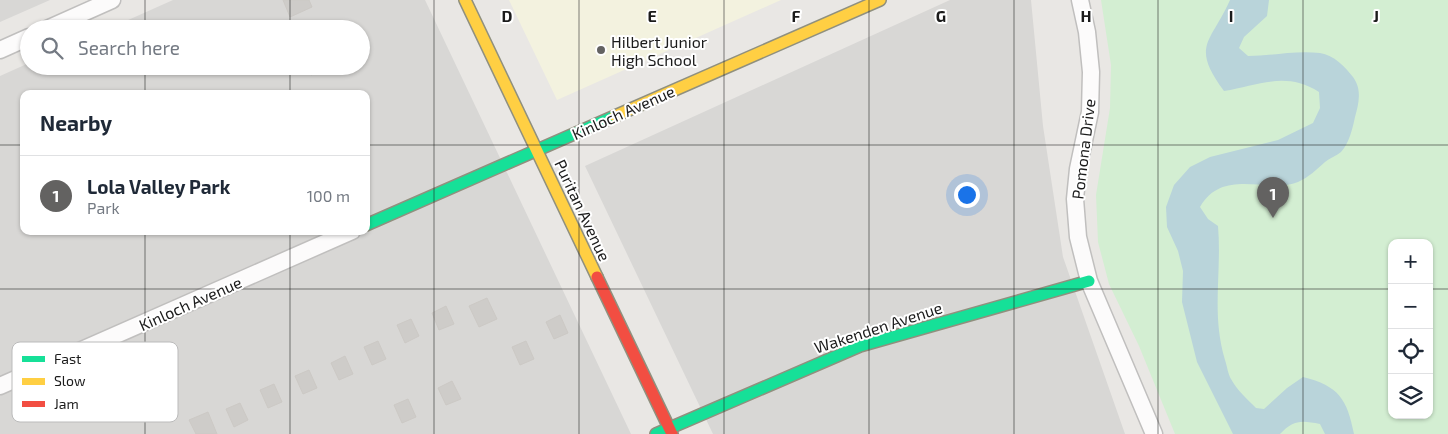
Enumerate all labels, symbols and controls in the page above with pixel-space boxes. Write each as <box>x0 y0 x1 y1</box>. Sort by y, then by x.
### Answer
text: D <box>502 6 513 25</box>
text: E <box>647 6 657 25</box>
text: F <box>792 6 801 25</box>
text: G <box>936 6 946 25</box>
text: H <box>1080 6 1092 25</box>
text: I <box>1229 6 1233 25</box>
text: J <box>1373 6 1379 25</box>
search box <box>20 20 370 75</box>
place label: Hilbert Junior High School <box>611 32 708 69</box>
icon: search <box>38 34 66 62</box>
text: Search here <box>78 36 180 59</box>
marker: Hilbert Junior High School <box>595 44 607 56</box>
street label: Kinloch Avenue <box>569 81 677 143</box>
street label: Pomona Drive <box>1067 98 1099 200</box>
text: Nearby <box>40 110 112 135</box>
street label: Puritan Avenue <box>551 156 615 264</box>
text: Lola Valley Park <box>87 175 230 198</box>
pin: 1 <box>1257 177 1289 218</box>
your location <box>954 182 980 208</box>
text: 1 <box>53 186 59 205</box>
text: 100 m <box>307 186 350 205</box>
text: Park <box>87 198 120 217</box>
map controls <box>1388 239 1433 419</box>
button: + <box>1388 239 1433 284</box>
street label: Kinloch Avenue <box>136 272 244 334</box>
button: − <box>1388 284 1433 329</box>
street label: Wakenden Avenue <box>812 297 944 357</box>
button: locate <box>1388 329 1433 374</box>
legend <box>12 342 178 422</box>
text: Fast <box>54 350 81 367</box>
text: Slow <box>54 372 86 389</box>
button: layers <box>1388 374 1433 419</box>
text: Jam <box>54 395 79 412</box>

